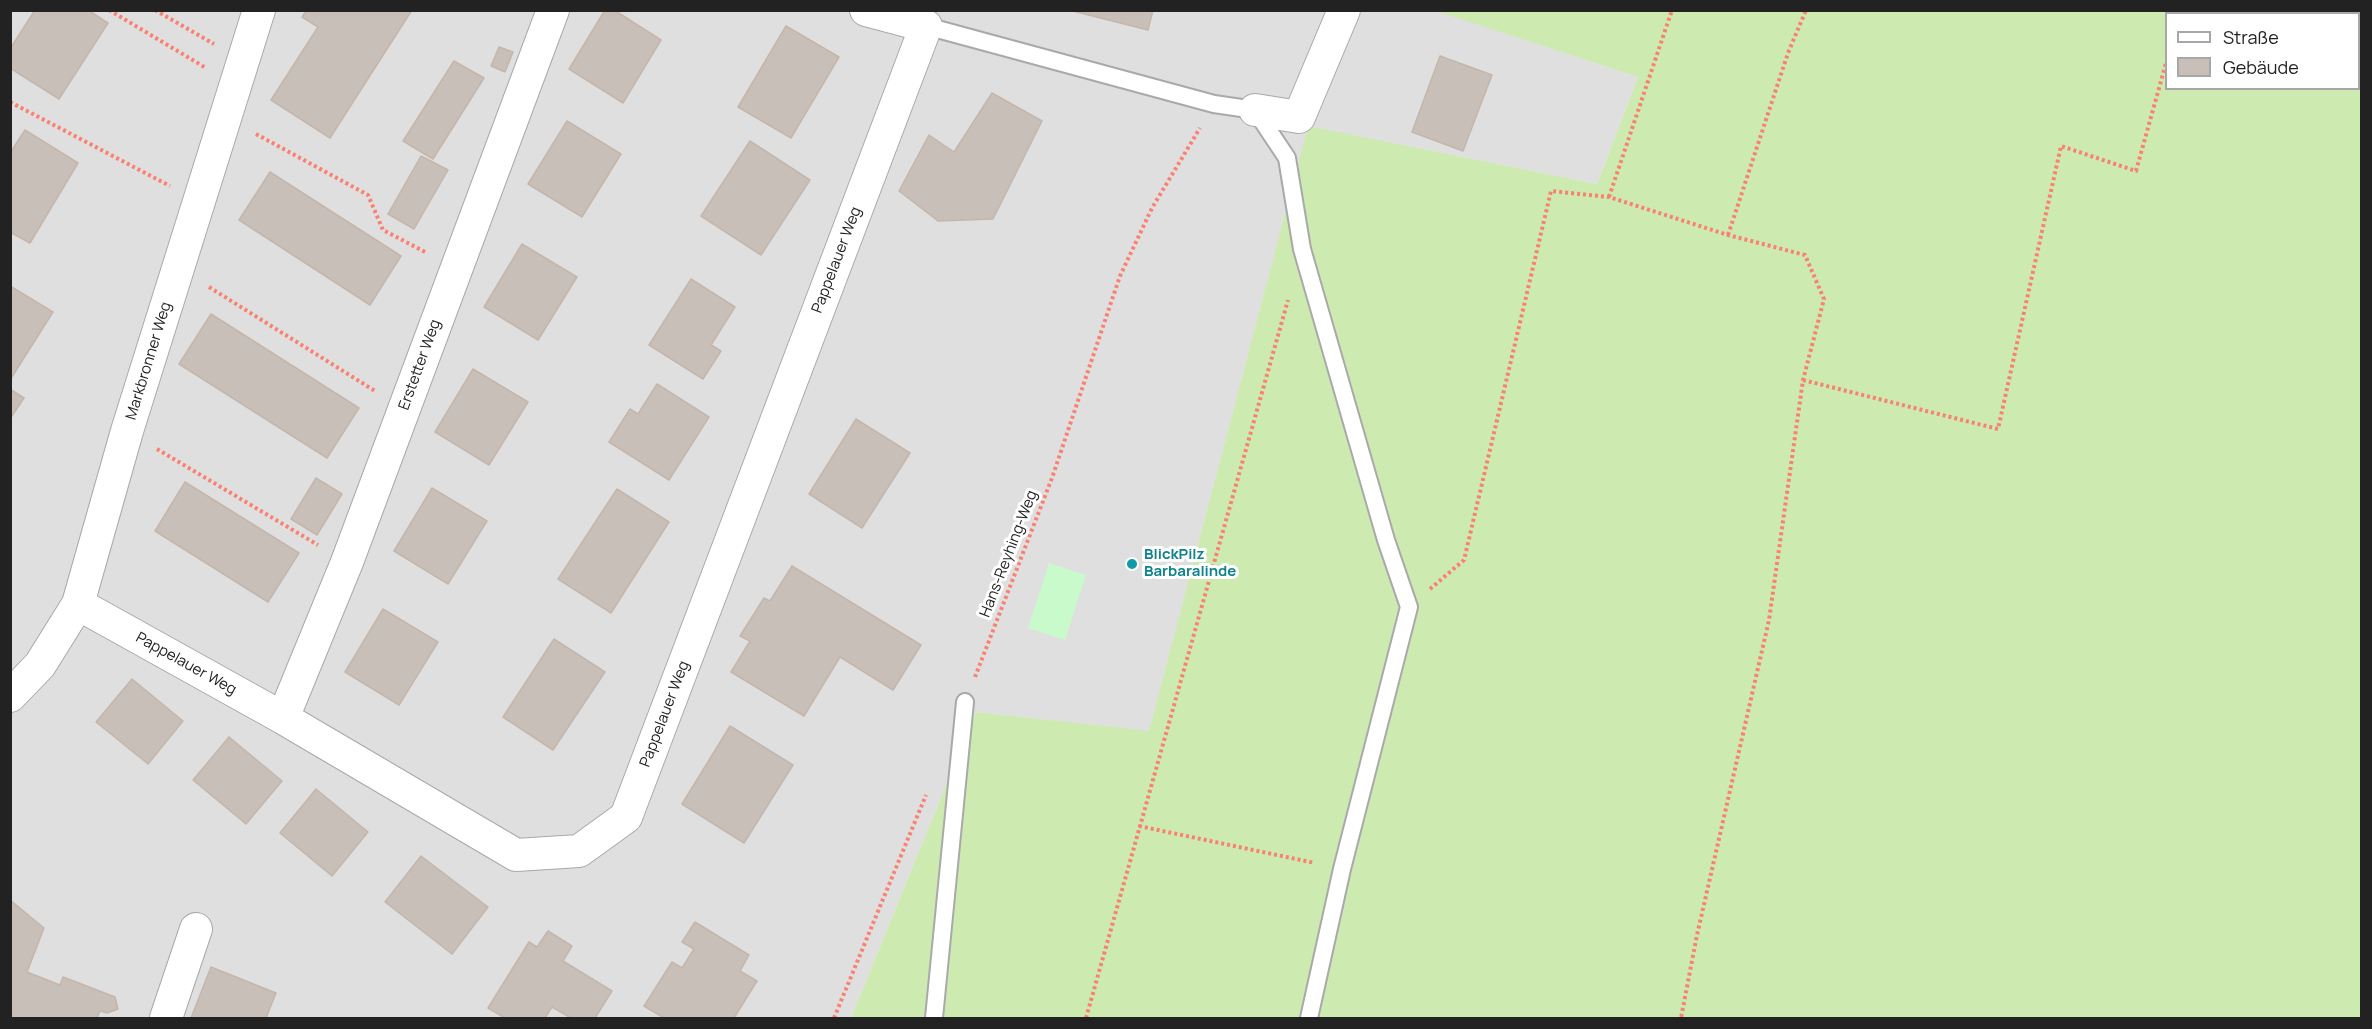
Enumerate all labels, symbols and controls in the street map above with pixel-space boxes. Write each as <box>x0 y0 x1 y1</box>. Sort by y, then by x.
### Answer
legend <box>2165 12 2360 90</box>
text: Straße <box>2223 25 2279 49</box>
text: Gebäude <box>2223 55 2299 79</box>
street label: Pappelauer Weg <box>808 204 866 316</box>
street label: Markbronner Weg <box>122 300 176 422</box>
street label: Erstetter Weg <box>395 317 445 413</box>
street label: Hans-Reyhing-Weg <box>977 488 1041 620</box>
place label: BlickPilz Barbaralinde <box>1144 546 1236 581</box>
marker: BlickPilz Barbaralinde <box>1125 557 1139 571</box>
street label: Pappelauer Weg <box>133 629 239 699</box>
street label: Pappelauer Weg <box>636 658 694 770</box>

